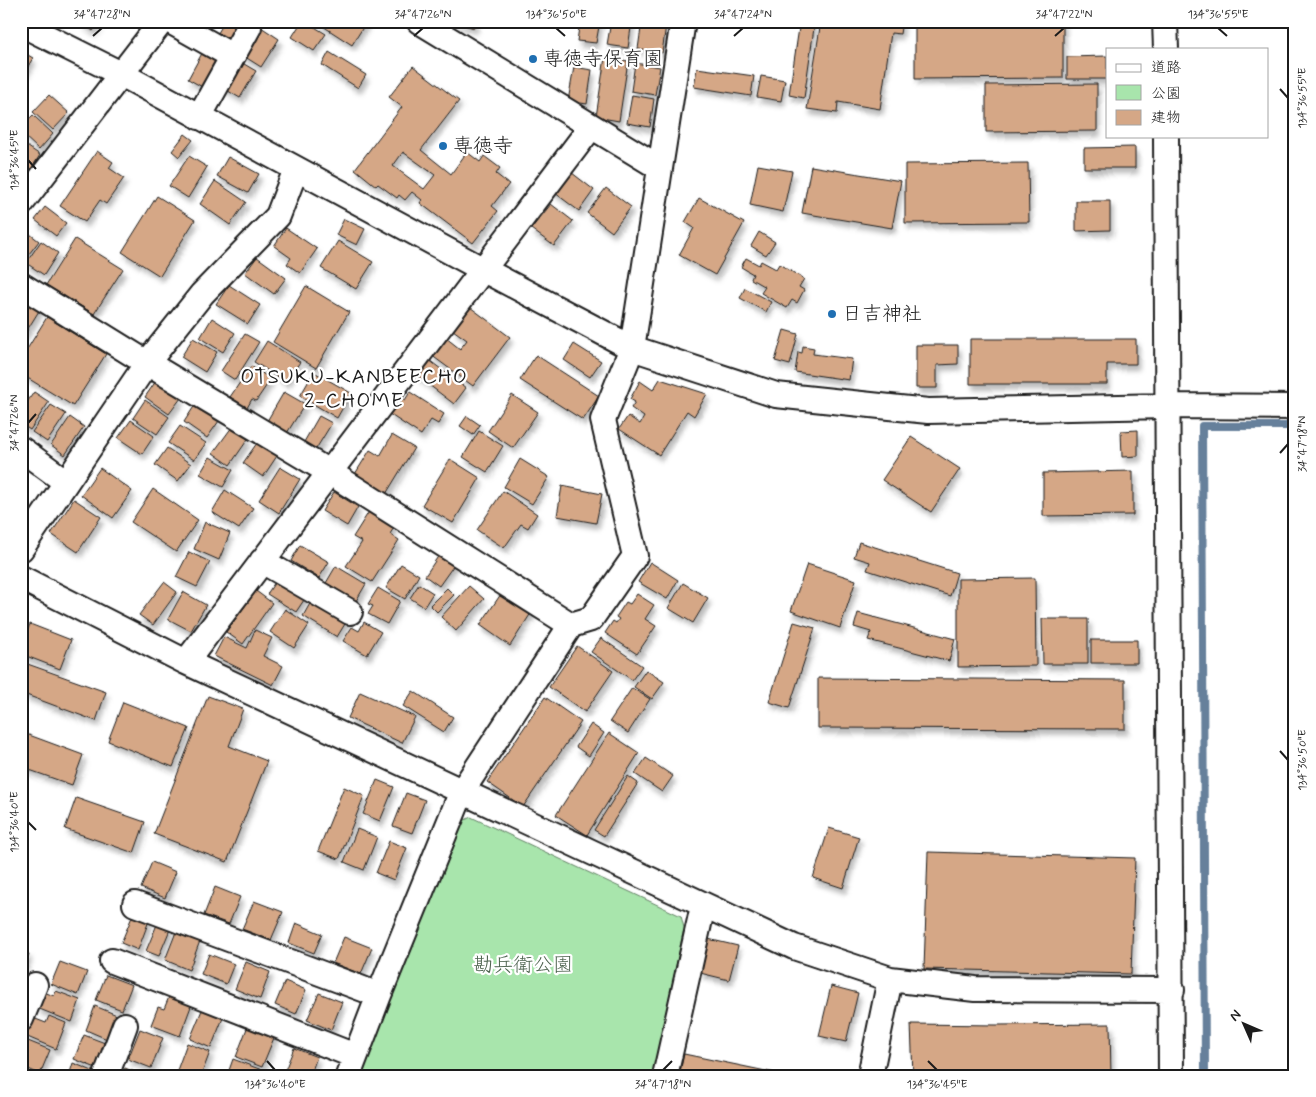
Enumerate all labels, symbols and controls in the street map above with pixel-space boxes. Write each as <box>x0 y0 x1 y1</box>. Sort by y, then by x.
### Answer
text: 34°47'28"N <box>73 7 131 23</box>
text: 34°47'26"N <box>394 7 452 23</box>
text: 134°36'50"E <box>525 7 587 23</box>
text: 34°47'24"N <box>714 7 772 23</box>
text: 34°47'22"N <box>1036 7 1092 23</box>
text: 134°36'55"E <box>1187 7 1249 23</box>
place label: 専徳寺保育園 <box>543 46 663 73</box>
legend <box>1106 48 1268 138</box>
marker: 専徳寺保育園 <box>527 53 539 65</box>
text: 道路 <box>1151 58 1181 78</box>
text: 134°36'55"E <box>1295 67 1311 129</box>
text: 公園 <box>1151 84 1181 104</box>
text: 建物 <box>1151 108 1181 128</box>
text: 134°36'45"E <box>7 130 23 190</box>
place label: 専徳寺 <box>453 133 513 160</box>
marker: 専徳寺 <box>437 140 449 152</box>
place label: 日吉神社 <box>842 301 922 328</box>
marker: 日吉神社 <box>826 308 838 320</box>
district label: OTSUKU-KANBEECHO 2-CHOME <box>240 363 468 415</box>
text: 34°47'26"N <box>7 394 23 452</box>
text: 34°47'18"N <box>1295 416 1311 472</box>
text: 134°36'50"E <box>1295 729 1311 791</box>
text: 134°36'40"E <box>7 791 23 853</box>
park label: 勘兵衛公園 <box>473 952 573 979</box>
north arrow <box>1218 1000 1268 1050</box>
text: N <box>1226 1006 1245 1025</box>
text: 134°36'40"E <box>244 1077 306 1093</box>
text: 34°47'18"N <box>635 1077 691 1093</box>
text: 134°36'45"E <box>907 1077 967 1093</box>

